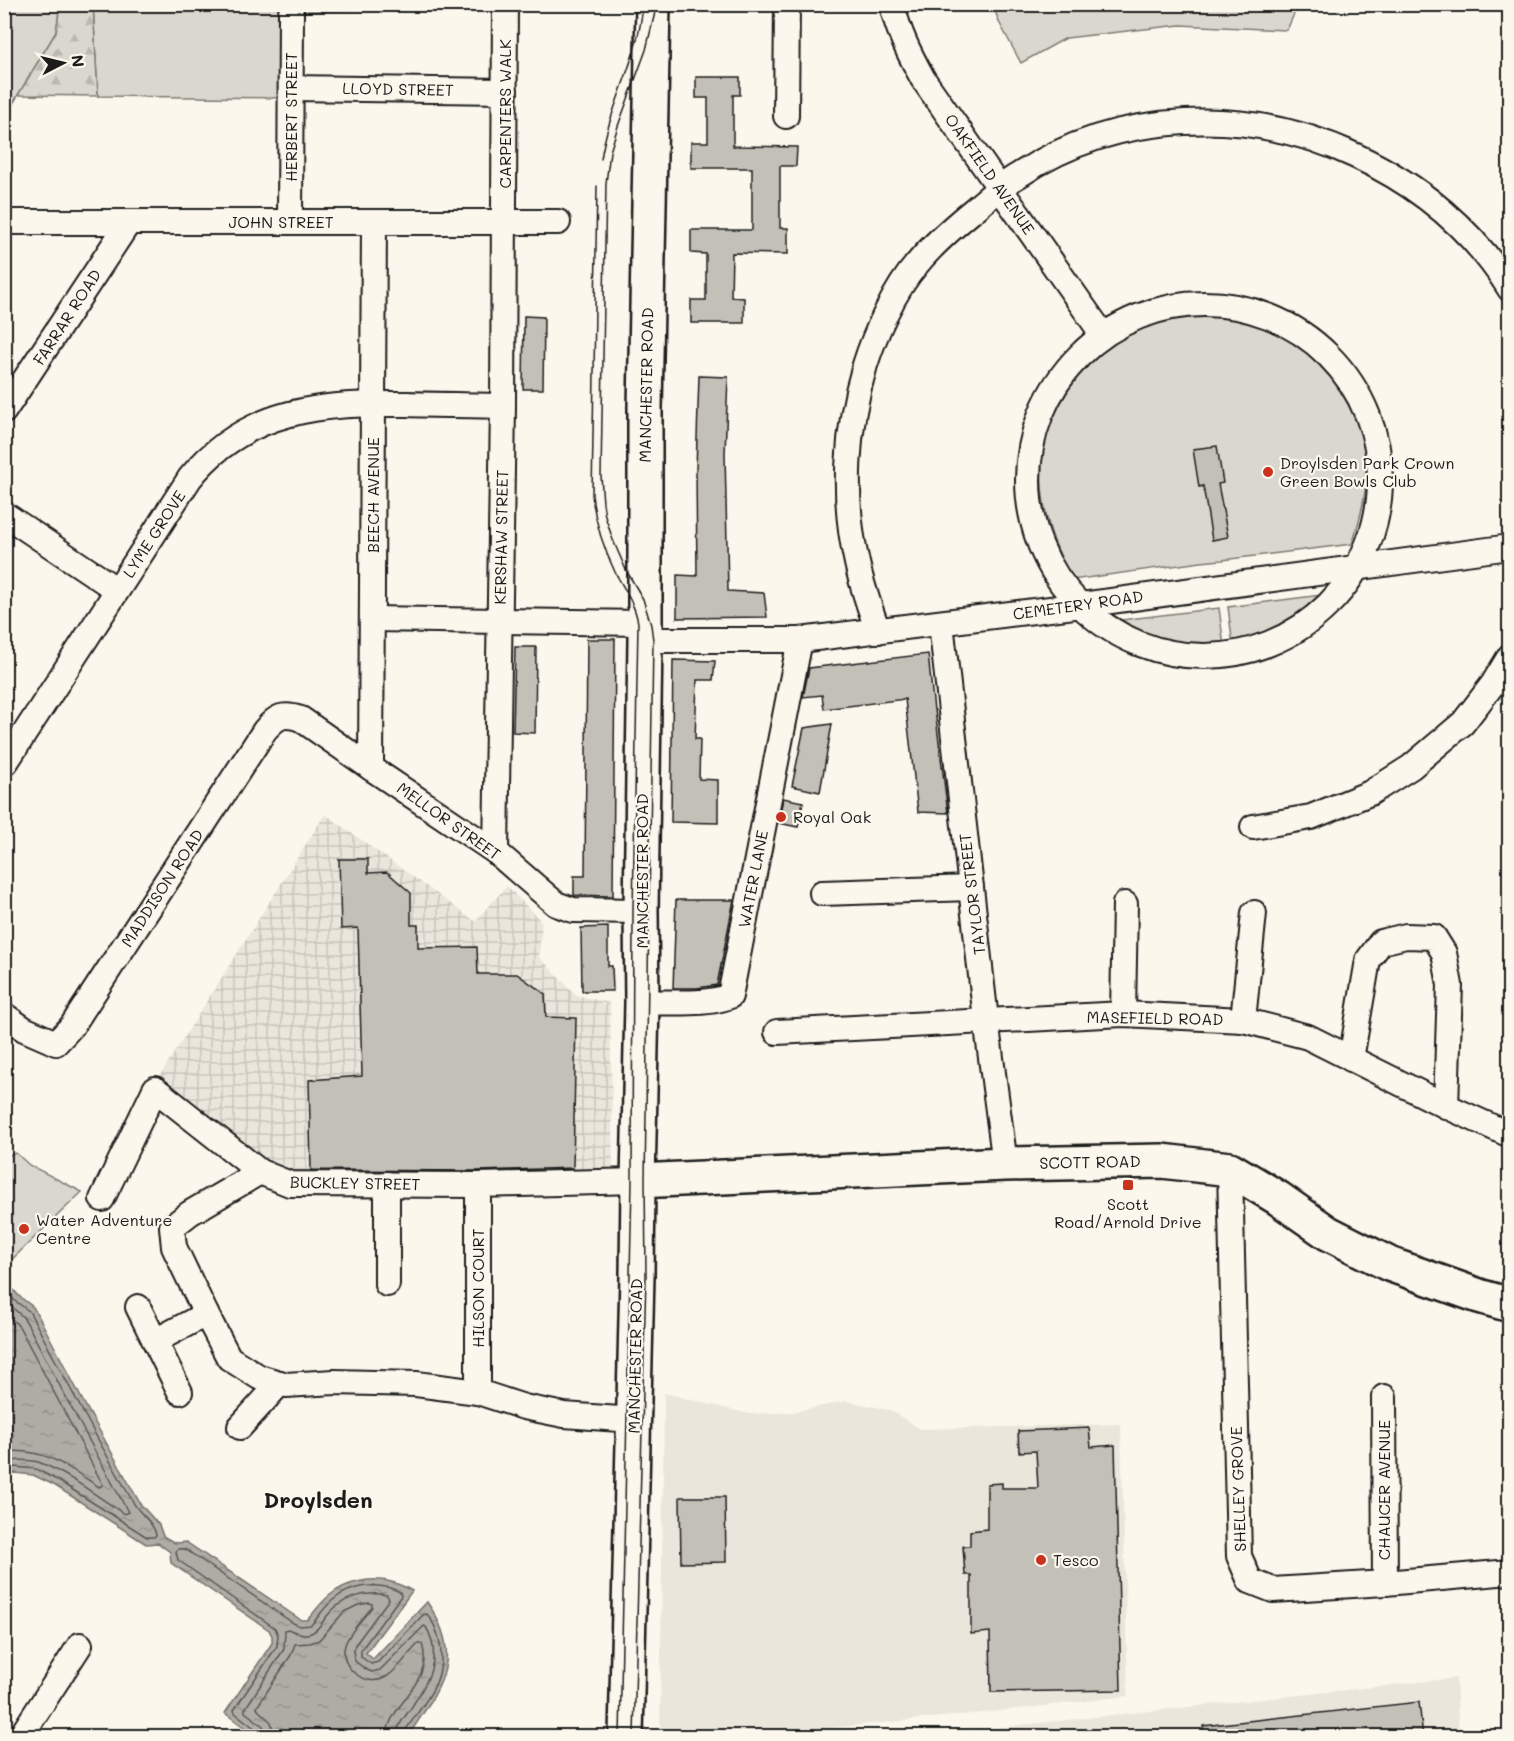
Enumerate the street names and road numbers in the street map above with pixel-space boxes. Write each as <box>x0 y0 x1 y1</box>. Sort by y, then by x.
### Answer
street label: CARPENTERS WALK <box>494 39 515 189</box>
street label: HERBERT STREET <box>280 52 301 182</box>
street label: LLOYD STREET <box>342 77 454 100</box>
street label: OAKFIELD AVENUE <box>941 109 1040 238</box>
street label: JOHN STREET <box>228 211 334 232</box>
street label: FARRAR ROAD <box>28 265 105 369</box>
street label: MANCHESTER ROAD <box>634 307 657 463</box>
street label: BEECH AVENUE <box>362 437 383 553</box>
street label: KERSHAW STREET <box>489 469 512 605</box>
street label: LYME GROVE <box>117 486 190 581</box>
street label: CEMETERY ROAD <box>1011 585 1144 624</box>
street label: MELLOR STREET <box>393 777 505 864</box>
street label: MANCHESTER ROAD <box>631 793 652 949</box>
street label: MADDISON ROAD <box>116 825 208 951</box>
street label: WATER LANE <box>733 828 772 930</box>
street label: TAYLOR STREET <box>954 832 989 956</box>
street label: MASEFIELD ROAD <box>1087 1006 1224 1029</box>
street label: SCOTT ROAD <box>1039 1150 1141 1173</box>
street label: BUCKLEY STREET <box>290 1171 420 1194</box>
street label: HILSON COURT <box>467 1228 488 1348</box>
street label: MANCHESTER ROAD <box>623 1278 646 1434</box>
street label: CHAUCER AVENUE <box>1373 1420 1394 1560</box>
street label: SHELLEY GROVE <box>1225 1426 1250 1552</box>

